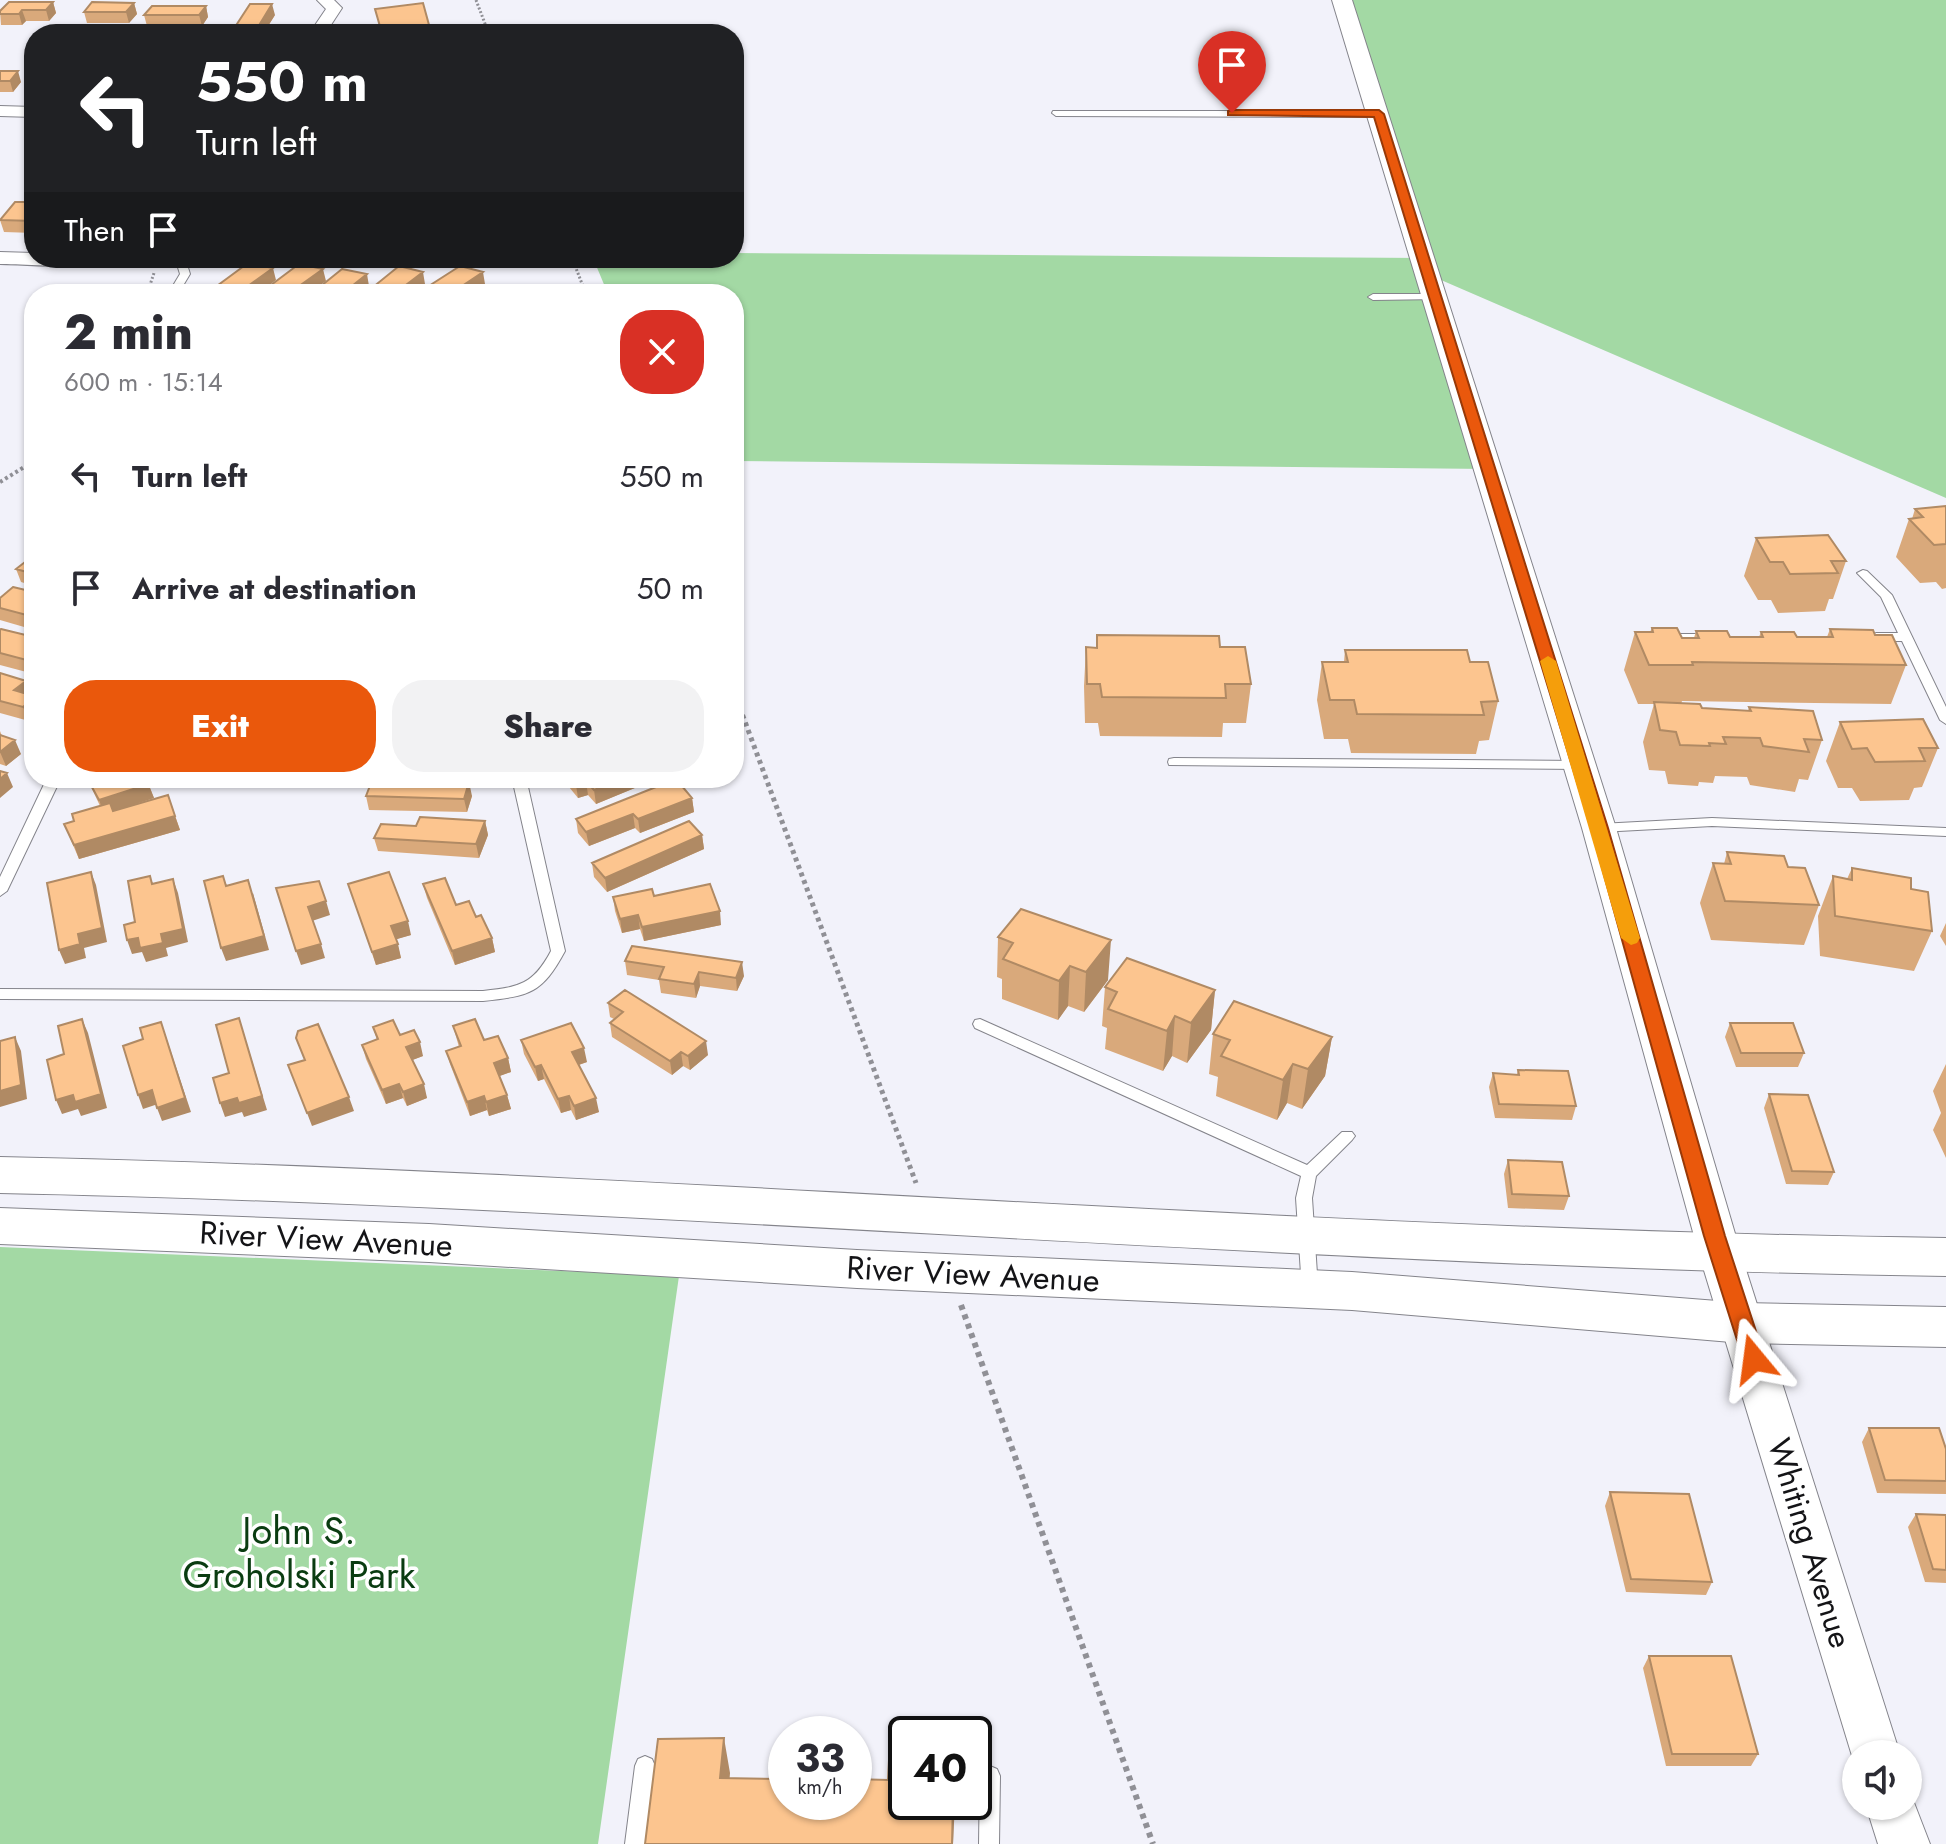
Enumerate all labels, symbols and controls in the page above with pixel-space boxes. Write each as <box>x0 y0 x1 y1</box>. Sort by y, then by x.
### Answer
pin <box>1198 31 1266 113</box>
text: 550 m <box>196 41 368 122</box>
icon: arrive <box>1210 43 1254 87</box>
icon: left <box>64 56 168 160</box>
text: Turn left <box>196 116 317 168</box>
icon: arrive <box>141 208 185 252</box>
text: Then <box>64 209 125 252</box>
text: 2 min <box>64 298 193 367</box>
button: close <box>620 310 704 394</box>
text: 600 m · 15:14 <box>64 363 223 401</box>
icon: left <box>64 454 108 498</box>
text: Turn left <box>132 455 247 498</box>
text: 550 m <box>620 455 704 498</box>
icon: arrive <box>64 566 108 610</box>
text: Arrive at destination <box>132 567 417 610</box>
text: 50 m <box>637 567 704 610</box>
button: Exit <box>64 680 376 772</box>
button: Share <box>392 680 704 772</box>
street label: River View Avenue <box>198 1209 454 1269</box>
street label: River View Avenue <box>845 1244 1101 1304</box>
position arrow <box>1712 1317 1796 1401</box>
street label: Whiting Avenue <box>1756 1432 1864 1654</box>
park label: John S. Groholski Park <box>182 1503 416 1602</box>
speed limit sign: 40 <box>888 1716 992 1820</box>
text: 33 <box>795 1729 845 1787</box>
map controls <box>1842 1740 1922 1820</box>
button: sound <box>1842 1740 1922 1820</box>
text: km/h <box>797 1773 843 1802</box>

